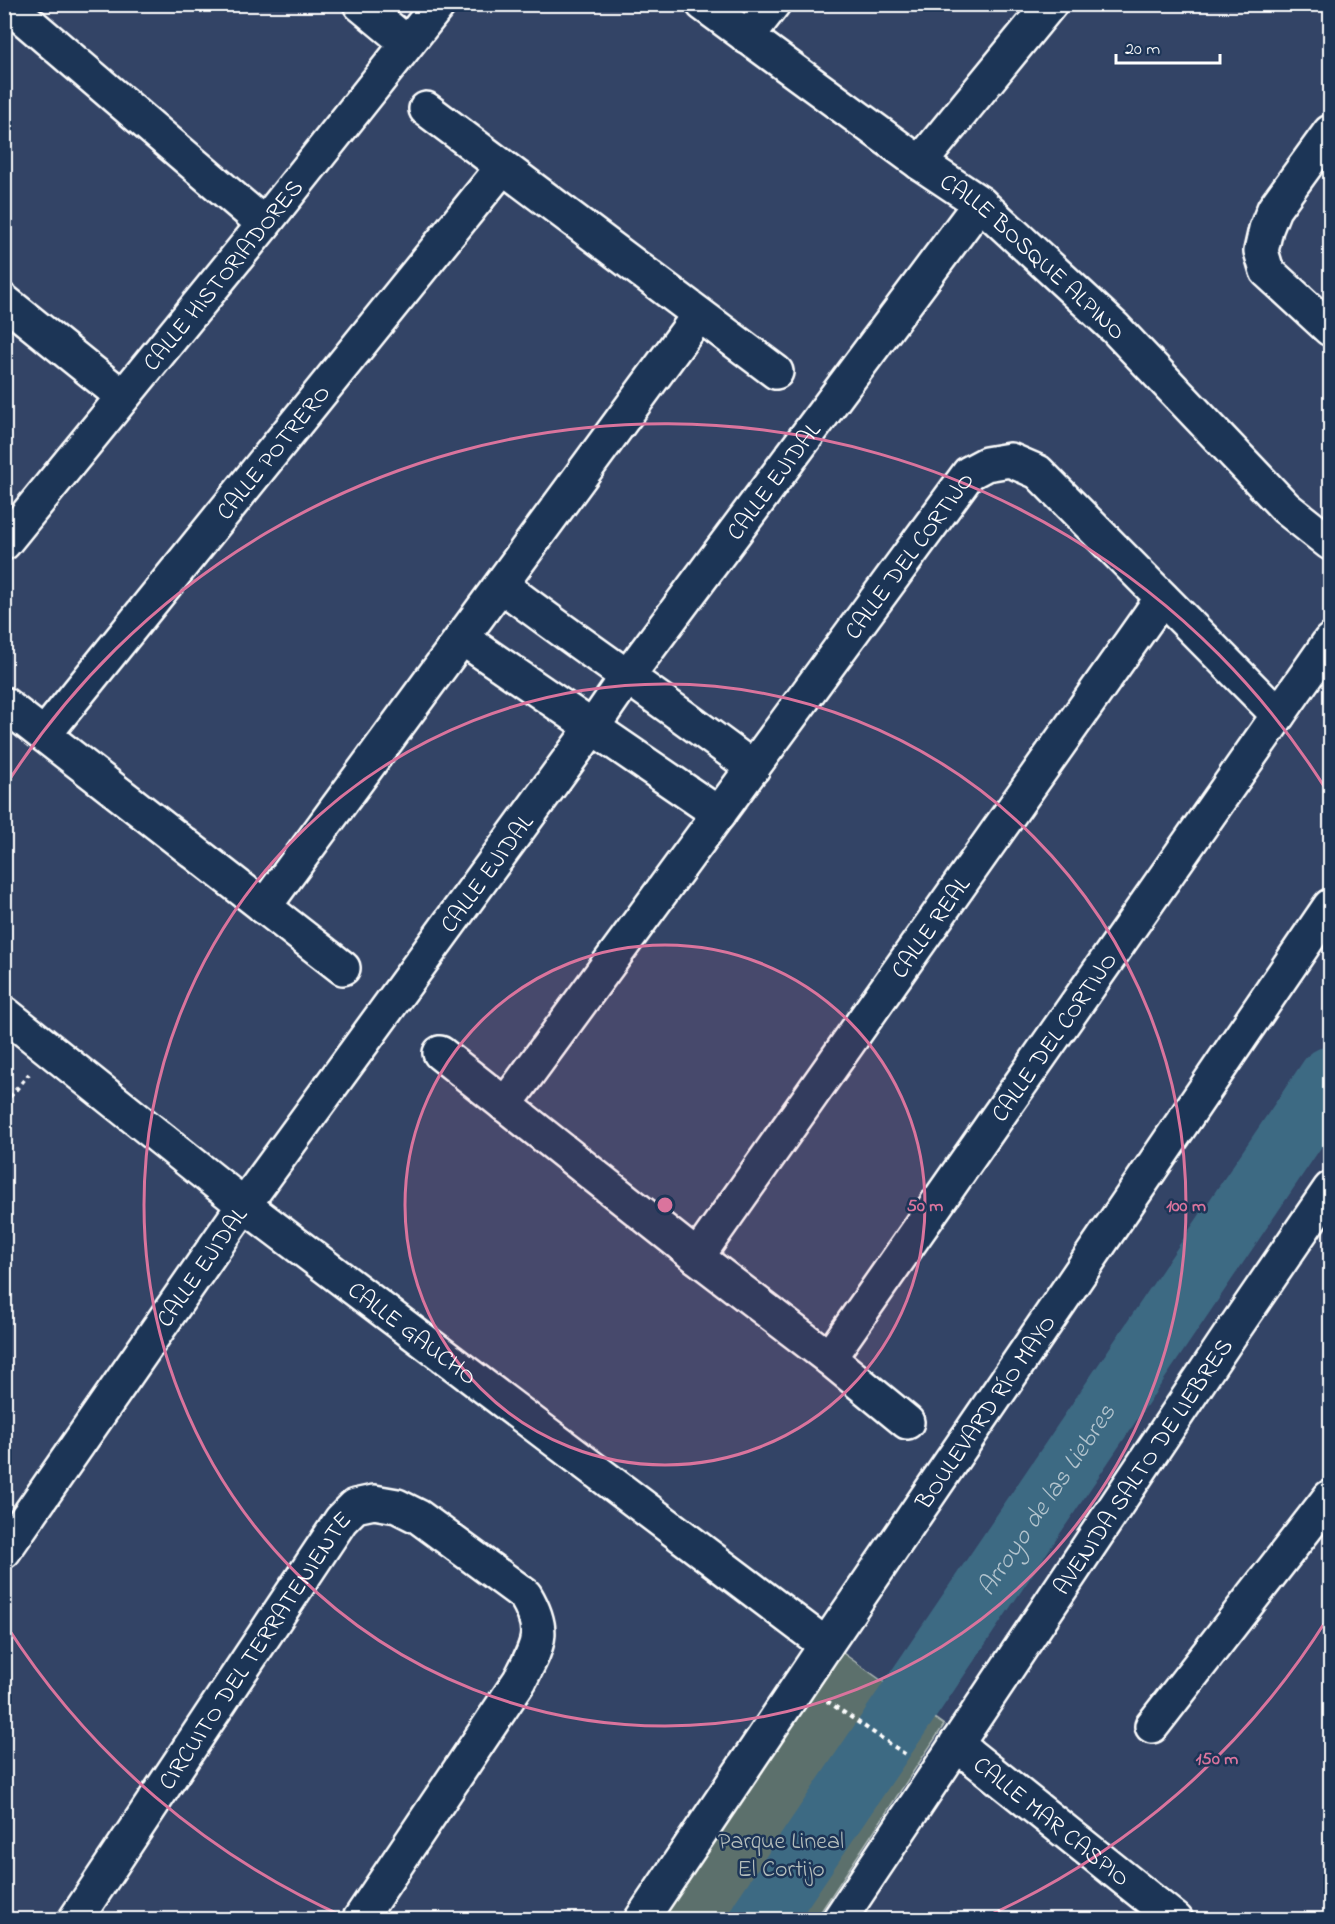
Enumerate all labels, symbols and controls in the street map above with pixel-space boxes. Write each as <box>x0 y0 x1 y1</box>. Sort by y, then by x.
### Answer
scale bar <box>1116 27 1220 65</box>
text: 20 m <box>1125 37 1160 63</box>
street label: CALLE BOSQUE ALPINO <box>932 166 1133 349</box>
street label: CALLE HISTORIADORES <box>136 173 313 380</box>
street label: CALLE POTRERO <box>209 378 340 529</box>
street label: CALLE EJIDAL <box>719 416 831 549</box>
street label: CALLE DEL CORTIJO <box>837 466 984 648</box>
street label: CALLE EJIDAL <box>433 808 544 941</box>
street label: CALLE REAL <box>884 870 980 987</box>
street label: CALLE DEL CORTIJO <box>984 946 1127 1130</box>
text: 50 m <box>907 1194 943 1220</box>
text: 100 m <box>1166 1194 1206 1220</box>
centre of rings <box>655 1195 675 1215</box>
street label: CALLE EJIDAL <box>149 1201 257 1335</box>
street label: CALLE GAUCHO <box>339 1274 483 1395</box>
street label: BOULEVARD RÍO MAYO <box>908 1309 1066 1518</box>
street label: AVENIDA SALTO DE LIEBRES <box>1046 1332 1243 1603</box>
water label: Arroyo de las Liebres <box>969 1396 1127 1604</box>
street label: CIRCUITO DEL TERRATENIENTE <box>151 1504 360 1798</box>
text: 150 m <box>1196 1747 1238 1773</box>
street label: CALLE MAR CASPIO <box>964 1749 1136 1897</box>
park label: Parque Lineal El Cortijo <box>718 1825 844 1888</box>

